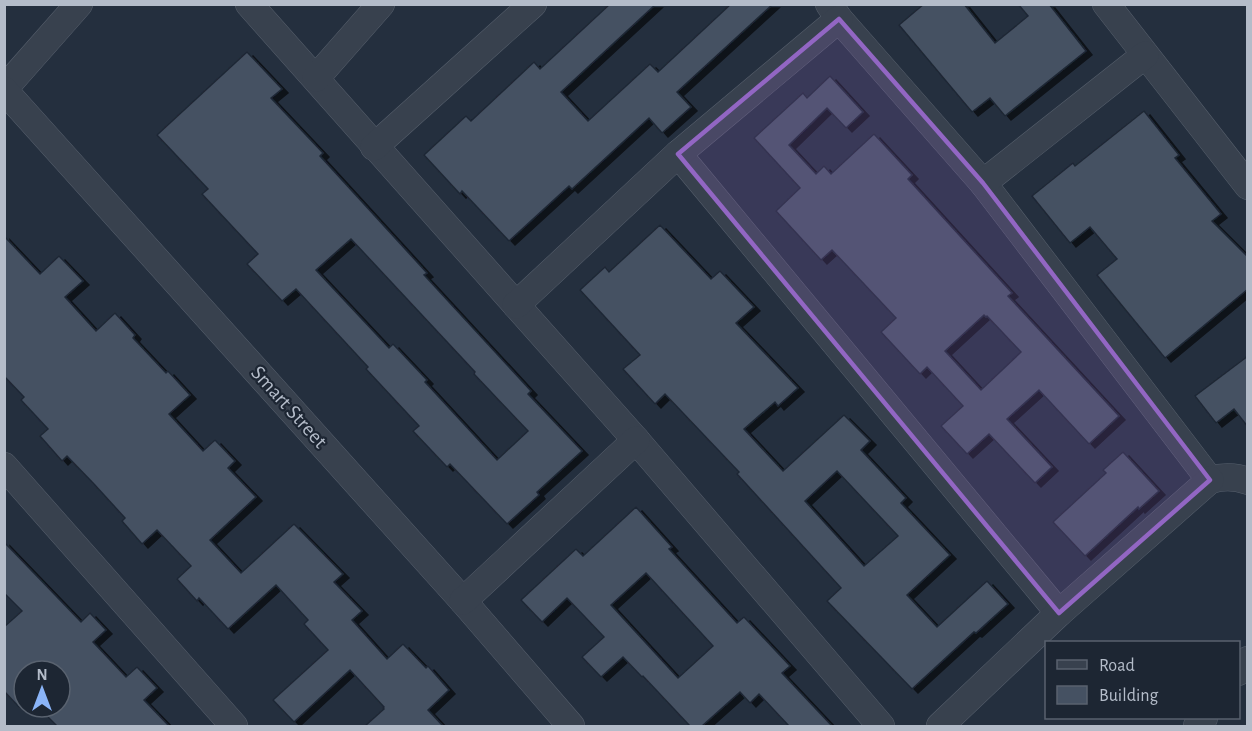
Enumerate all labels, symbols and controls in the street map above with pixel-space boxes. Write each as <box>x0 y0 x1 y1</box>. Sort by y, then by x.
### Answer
street label: Smart Street <box>247 362 331 452</box>
legend <box>1045 641 1240 719</box>
text: Road <box>1099 657 1135 675</box>
north arrow <box>12 659 72 719</box>
text: N <box>36 667 48 683</box>
text: Building <box>1099 687 1159 705</box>

